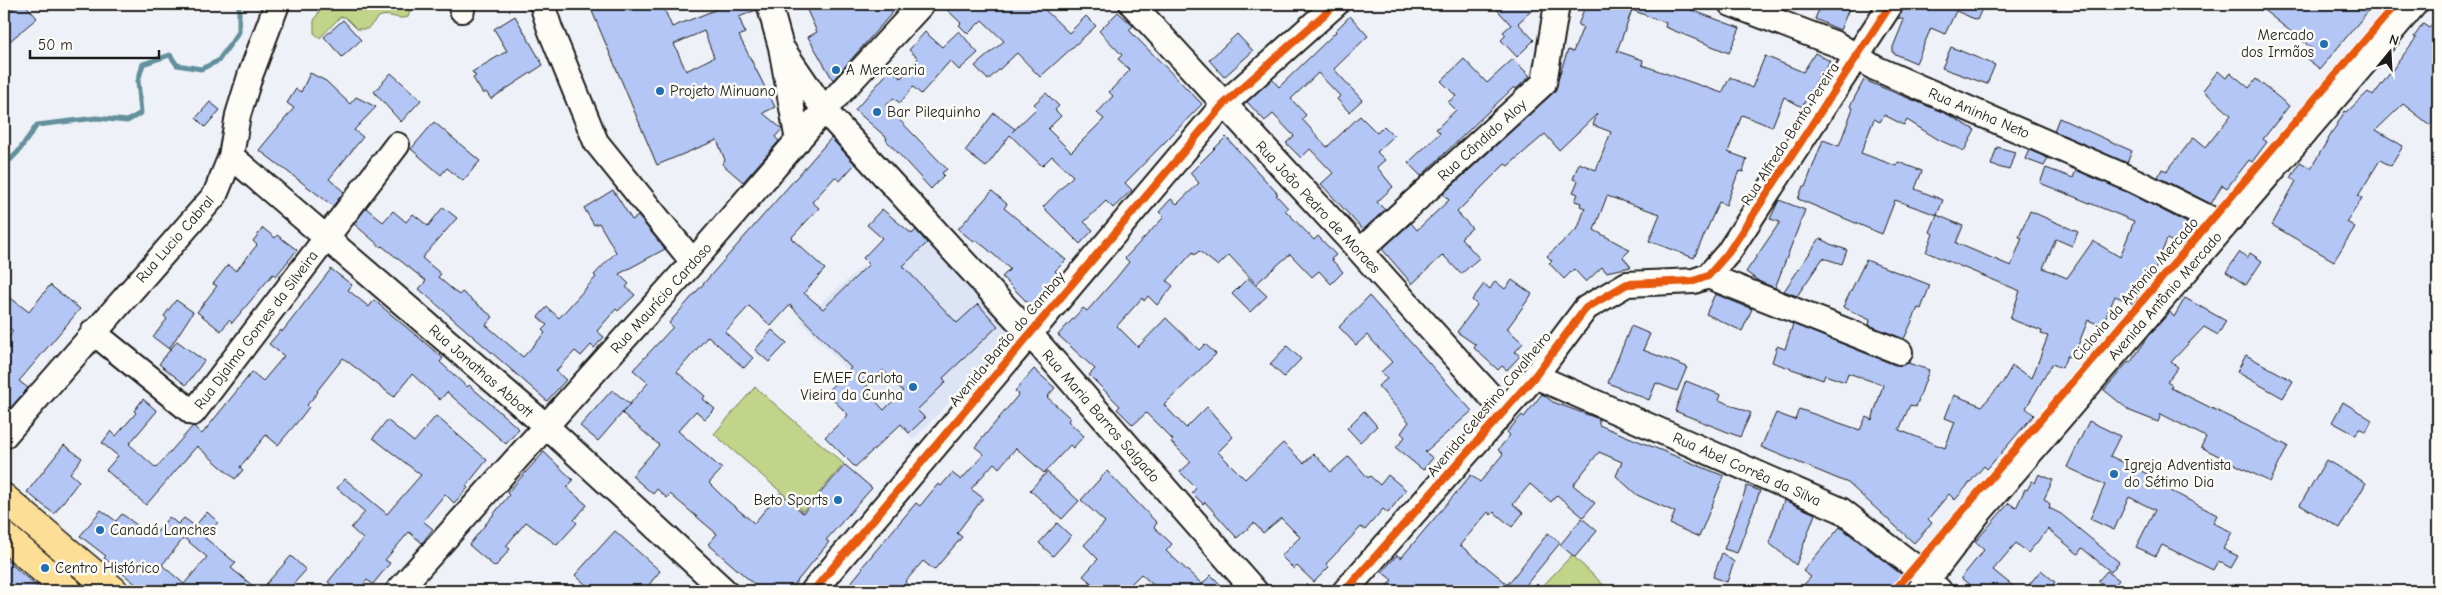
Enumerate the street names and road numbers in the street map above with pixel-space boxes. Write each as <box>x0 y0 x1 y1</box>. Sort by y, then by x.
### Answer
street label: Rua Alfredo Bento Pereira <box>1737 59 1843 209</box>
street label: Rua Aninha Neto <box>1926 84 2032 142</box>
street label: Rua Cândido Aloy <box>1434 95 1530 185</box>
street label: Rua João Pedro de Moraes <box>1252 137 1384 277</box>
street label: Rua Lucio Cabral <box>132 192 218 286</box>
street label: Ciclovia da Antonio Mercado <box>2068 214 2202 364</box>
street label: Avenida Antônio Mercado <box>2104 228 2226 364</box>
street label: Rua Maurício Cardoso <box>607 239 715 357</box>
street label: Rua Djalma Gomes da Silveira <box>190 247 322 413</box>
street label: Avenida Barão do Cambay <box>945 268 1069 410</box>
street label: Rua Jonathas Abbott <box>425 321 537 422</box>
street label: Avenida Celestino Cavalheiro <box>1423 328 1555 480</box>
street label: Rua Maria Barros Salgado <box>1038 346 1164 486</box>
street label: Rua Abel Corrêa da Silva <box>1670 428 1824 510</box>

